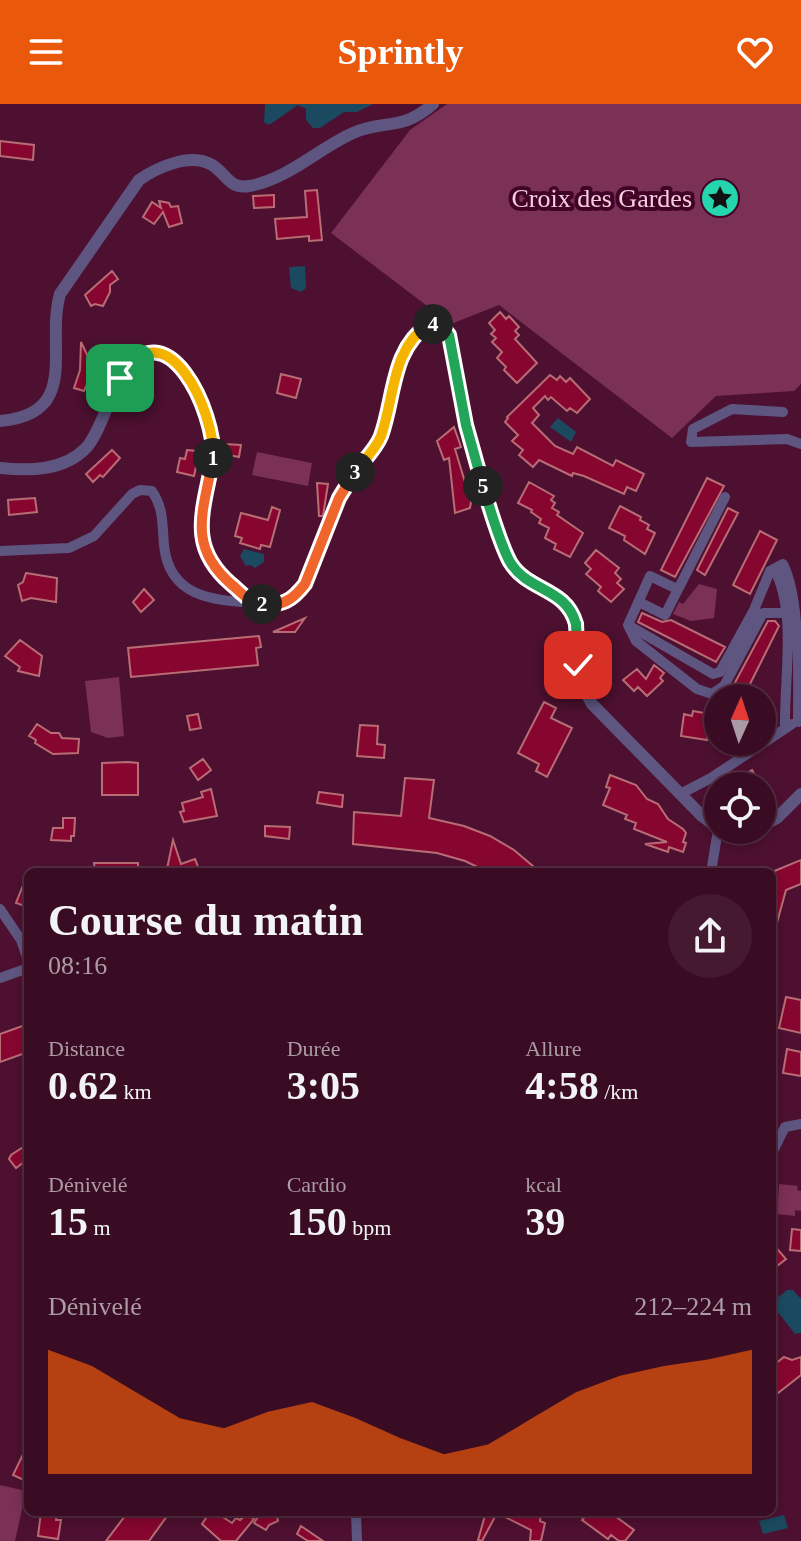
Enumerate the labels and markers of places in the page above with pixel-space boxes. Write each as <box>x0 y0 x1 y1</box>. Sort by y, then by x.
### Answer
place icon: Croix des Gardes <box>699 177 741 219</box>
place label: Croix des Gardes <box>511 184 692 213</box>
pin: 4 <box>413 304 453 344</box>
pin <box>86 344 154 412</box>
pin: 1 <box>193 438 233 478</box>
pin: 3 <box>335 452 375 492</box>
pin: 5 <box>463 466 503 506</box>
pin: 2 <box>242 584 282 624</box>
pin <box>544 631 612 699</box>

